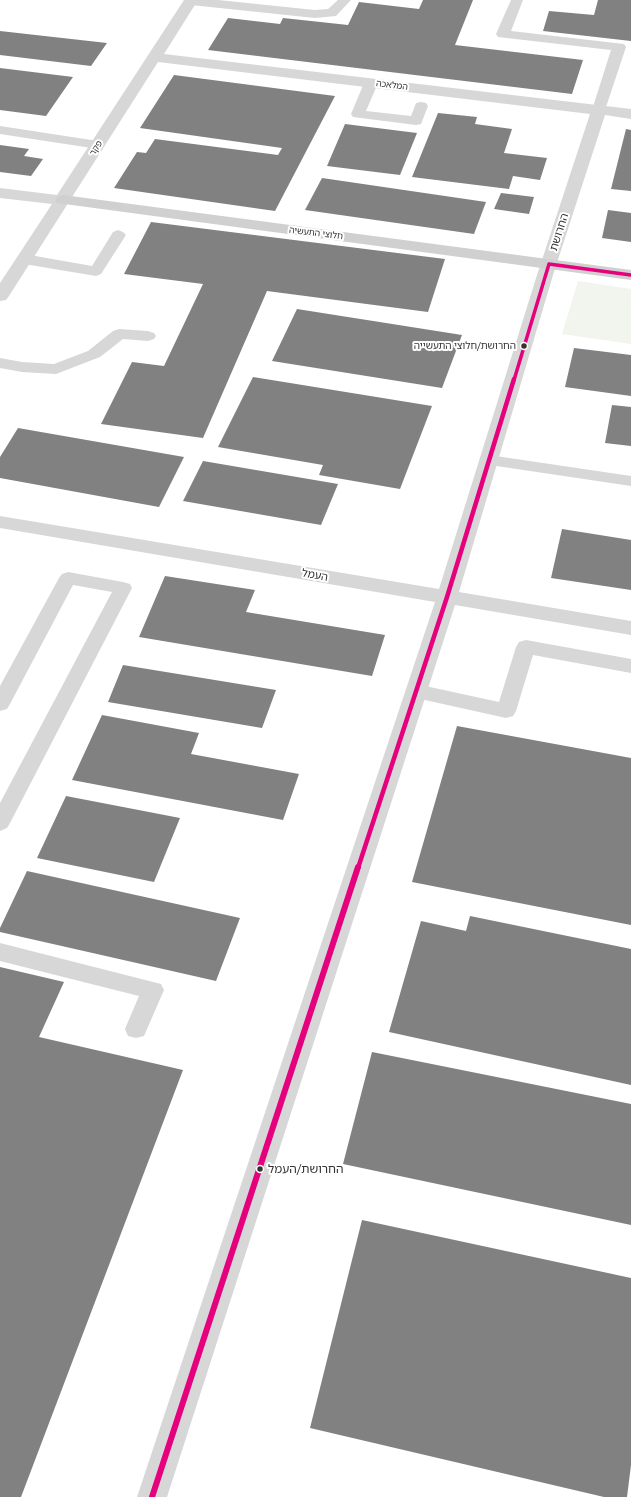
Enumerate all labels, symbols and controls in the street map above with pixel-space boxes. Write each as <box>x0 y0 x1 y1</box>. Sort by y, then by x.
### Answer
street label: המלאכה <box>375 78 409 92</box>
street label: פקר <box>87 138 105 158</box>
street label: החרושת <box>547 212 571 252</box>
street label: חלוצי התעשיה <box>288 224 344 242</box>
place label: החרושת/חלוצי התעשייה <box>414 340 516 352</box>
marker: החרושת/חלוצי התעשייה <box>519 341 529 351</box>
street label: העמל <box>301 566 329 584</box>
place label: החרושת/העמל <box>268 1162 344 1176</box>
marker: החרושת/העמל <box>255 1164 265 1174</box>

